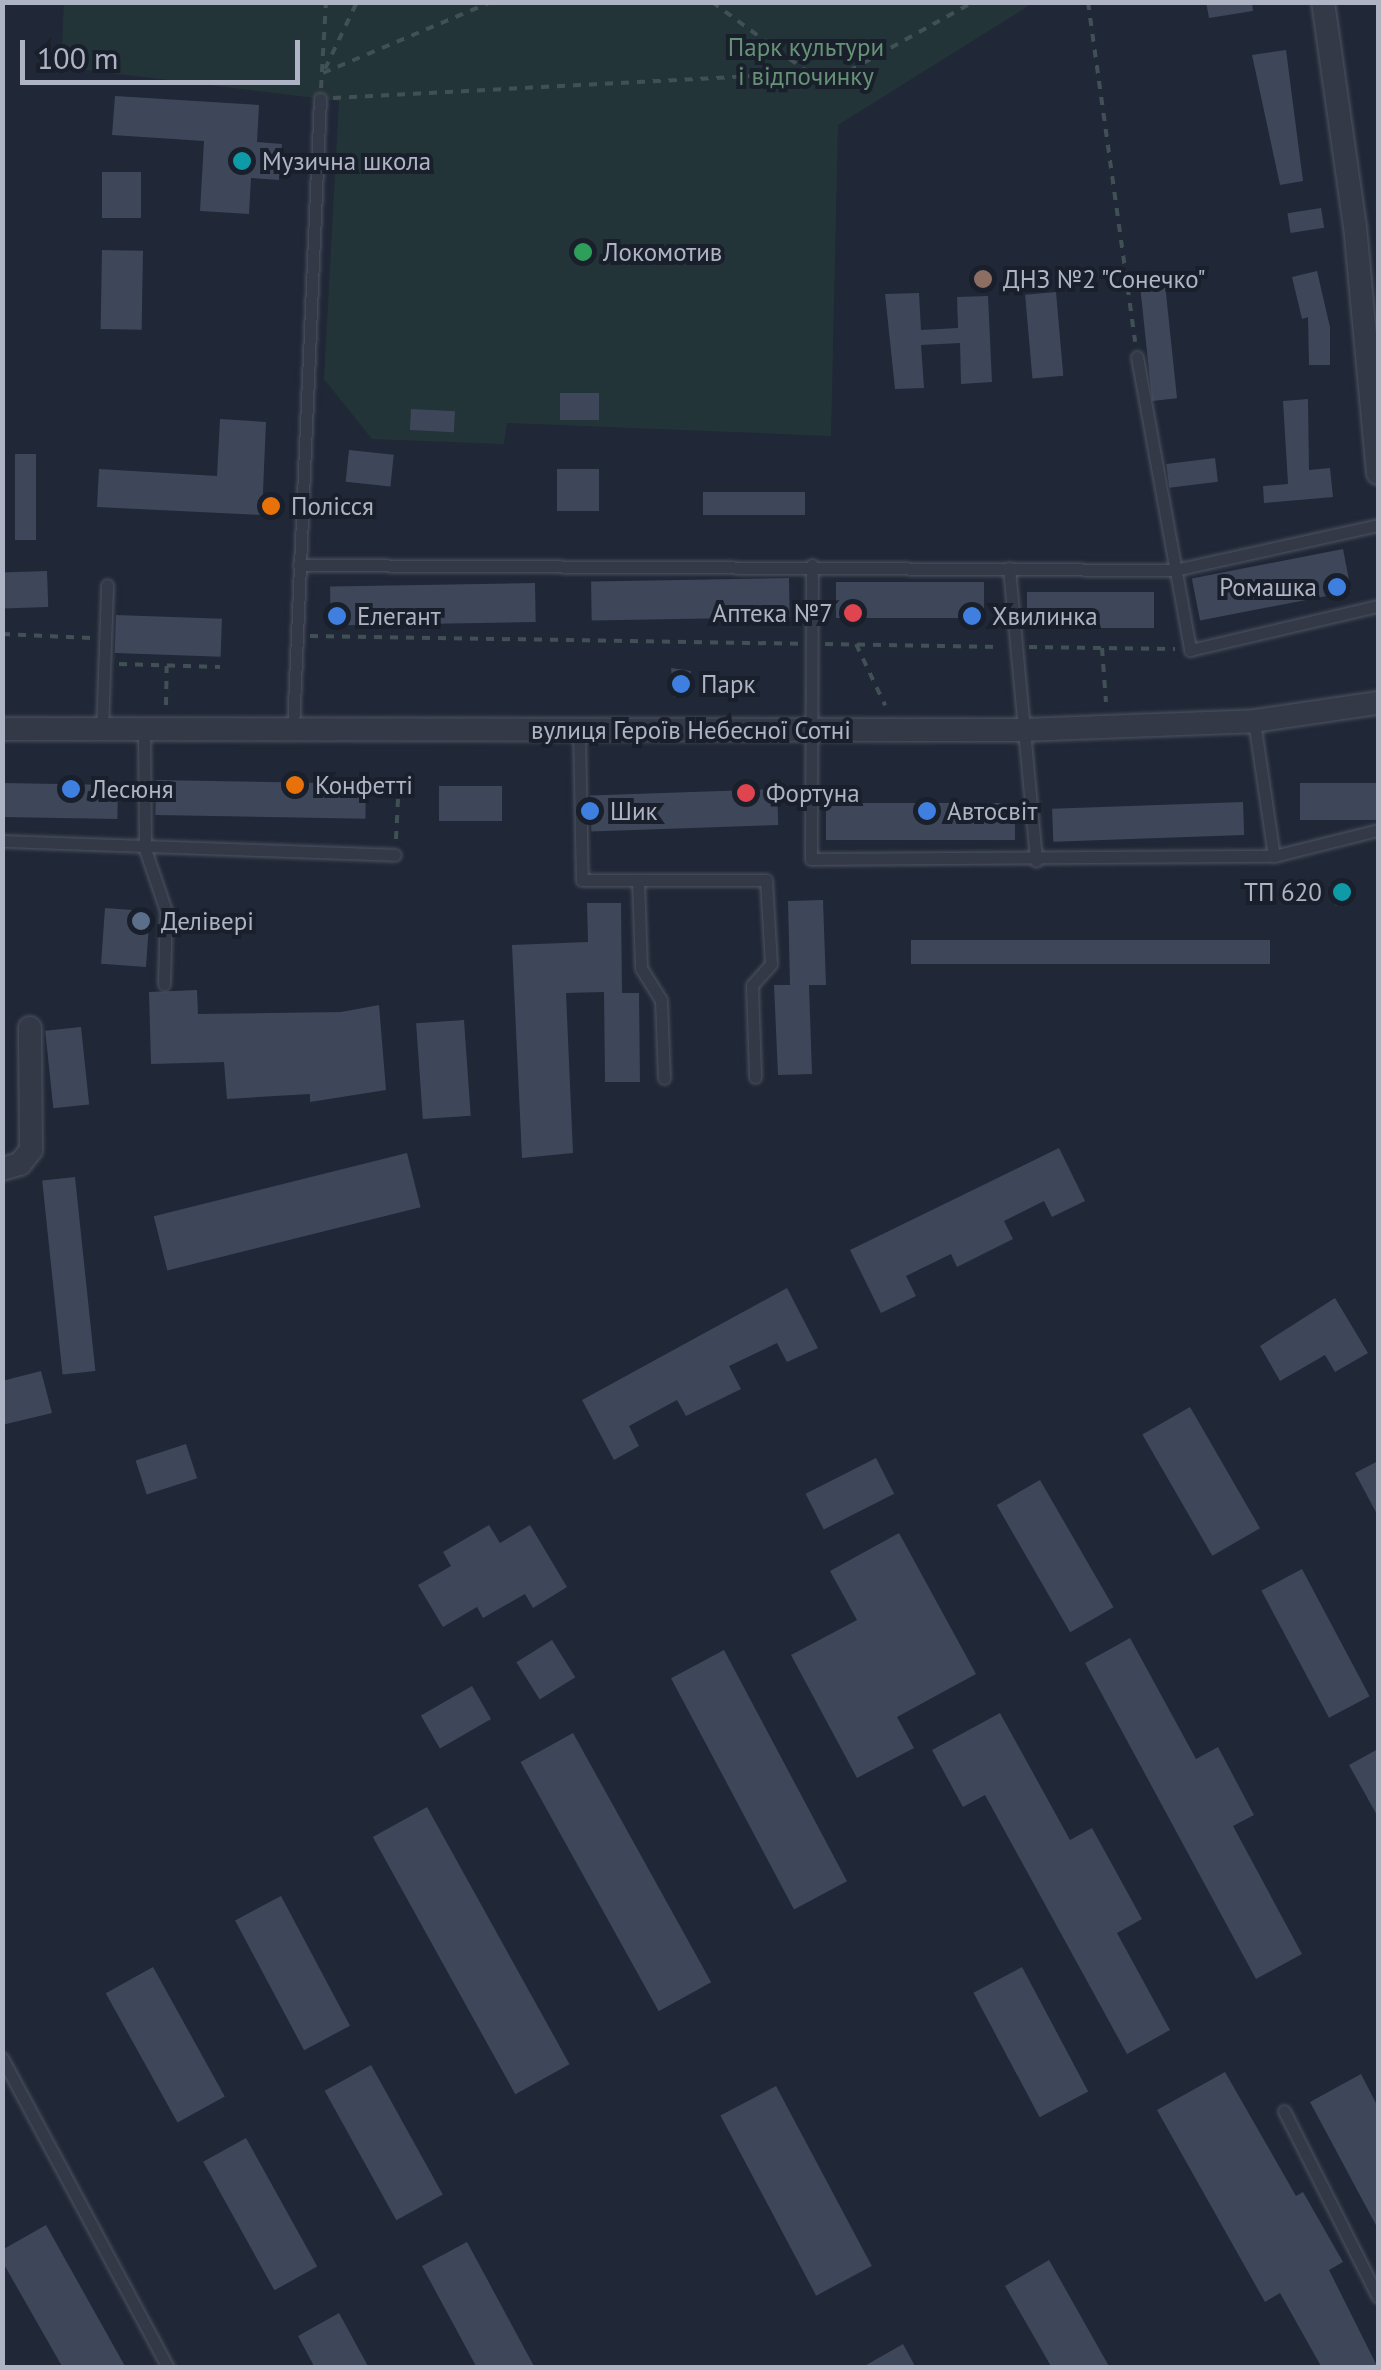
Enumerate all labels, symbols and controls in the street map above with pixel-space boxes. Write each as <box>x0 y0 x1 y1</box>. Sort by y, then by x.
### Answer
scale bar <box>25 20 305 82</box>
park label: Парк культури і відпочинку <box>728 33 884 92</box>
text: 100 m <box>37 38 118 77</box>
place label: Музична школа <box>262 146 431 176</box>
marker: Музична школа <box>231 150 253 172</box>
place label: Локомотив <box>603 237 722 267</box>
marker: Локомотив <box>572 241 594 263</box>
place label: ДНЗ №2 "Сонечко" <box>1003 264 1207 294</box>
marker: ДНЗ №2 "Сонечко" <box>972 268 994 290</box>
place label: Полісся <box>291 491 374 521</box>
marker: Полісся <box>260 495 282 517</box>
place label: Ромашка <box>1219 572 1317 602</box>
marker: Ромашка <box>1326 576 1348 598</box>
place label: Аптека №7 <box>713 598 833 628</box>
place label: Елегант <box>357 601 441 631</box>
place label: Хвилинка <box>992 601 1098 631</box>
marker: Аптека №7 <box>842 602 864 624</box>
marker: Елегант <box>326 605 348 627</box>
marker: Хвилинка <box>961 605 983 627</box>
place label: Парк <box>701 669 755 699</box>
marker: Парк <box>670 673 692 695</box>
street label: вулиця Героїв Небесної Сотні <box>531 715 851 745</box>
place label: Конфетті <box>315 770 413 800</box>
place label: Лесюня <box>91 774 174 804</box>
marker: Конфетті <box>284 774 306 796</box>
marker: Лесюня <box>60 778 82 800</box>
place label: Фортуна <box>766 778 860 808</box>
marker: Фортуна <box>735 782 757 804</box>
place label: Шик <box>610 796 658 826</box>
place label: Автосвіт <box>947 796 1037 826</box>
marker: Шик <box>579 800 601 822</box>
marker: Автосвіт <box>916 800 938 822</box>
place label: ТП 620 <box>1244 877 1322 907</box>
marker: ТП 620 <box>1331 881 1353 903</box>
place label: Делівері <box>161 906 254 936</box>
marker: Делівері <box>130 910 152 932</box>

